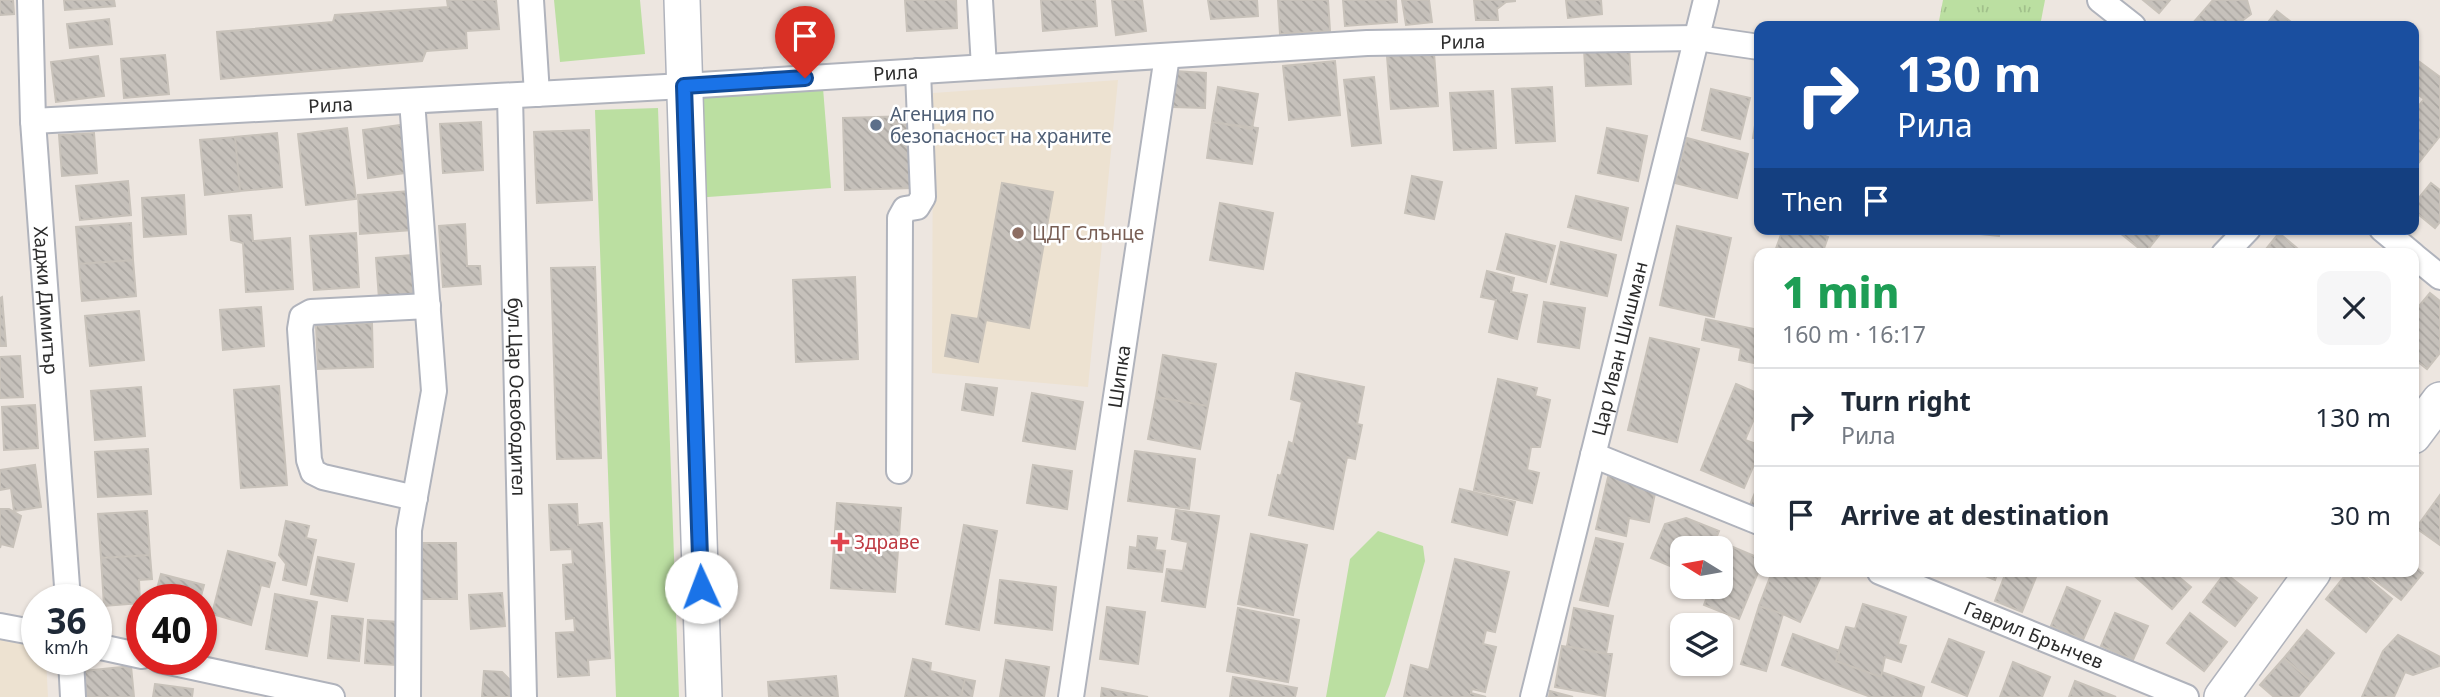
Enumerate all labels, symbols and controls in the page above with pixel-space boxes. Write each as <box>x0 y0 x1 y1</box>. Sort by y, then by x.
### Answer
pin <box>775 6 835 78</box>
icon: arrive <box>786 17 824 55</box>
street label: Рила <box>1440 28 1485 55</box>
text: 130 m <box>1897 40 2042 106</box>
icon: right <box>1782 49 1873 140</box>
street label: Рила <box>872 58 919 87</box>
street label: Рила <box>307 91 354 119</box>
place label: Агенция по безопасност на храните <box>890 101 1111 149</box>
text: Рила <box>1897 103 1973 146</box>
marker: Агенция по безопасност на храните <box>868 117 884 133</box>
icon: arrive <box>1857 182 1895 220</box>
text: Then <box>1782 183 1843 219</box>
place label: ЦДГ Слънце <box>1032 220 1144 246</box>
street label: Хаджи Димитър <box>28 225 64 376</box>
marker: ЦДГ Слънце <box>1010 225 1026 241</box>
street label: Цар Иван Шишман <box>1585 259 1654 438</box>
text: 1 min <box>1782 263 1899 320</box>
button: close <box>2317 271 2391 345</box>
street label: бул.Цар Освободител <box>502 297 532 497</box>
text: 160 m · 16:17 <box>1782 318 1926 350</box>
street label: Шипка <box>1101 343 1137 410</box>
text: Turn right <box>1841 383 1971 419</box>
icon: right <box>1782 398 1820 436</box>
text: 130 m <box>2315 399 2391 435</box>
text: Рила <box>1841 419 1896 451</box>
icon: arrive <box>1782 496 1820 534</box>
text: Arrive at destination <box>1841 497 2110 533</box>
text: 30 m <box>2330 497 2391 533</box>
place label: Здраве <box>854 529 920 555</box>
marker: Здраве <box>832 534 848 550</box>
north arrow <box>1670 536 1732 598</box>
map controls <box>1670 536 1733 676</box>
position arrow <box>664 550 738 624</box>
speed limit sign: 40 <box>126 584 217 675</box>
street label: Гаврил Брънчев <box>1960 595 2107 675</box>
text: 36 <box>46 597 87 644</box>
button: layers <box>1670 613 1733 676</box>
text: km/h <box>44 635 89 659</box>

